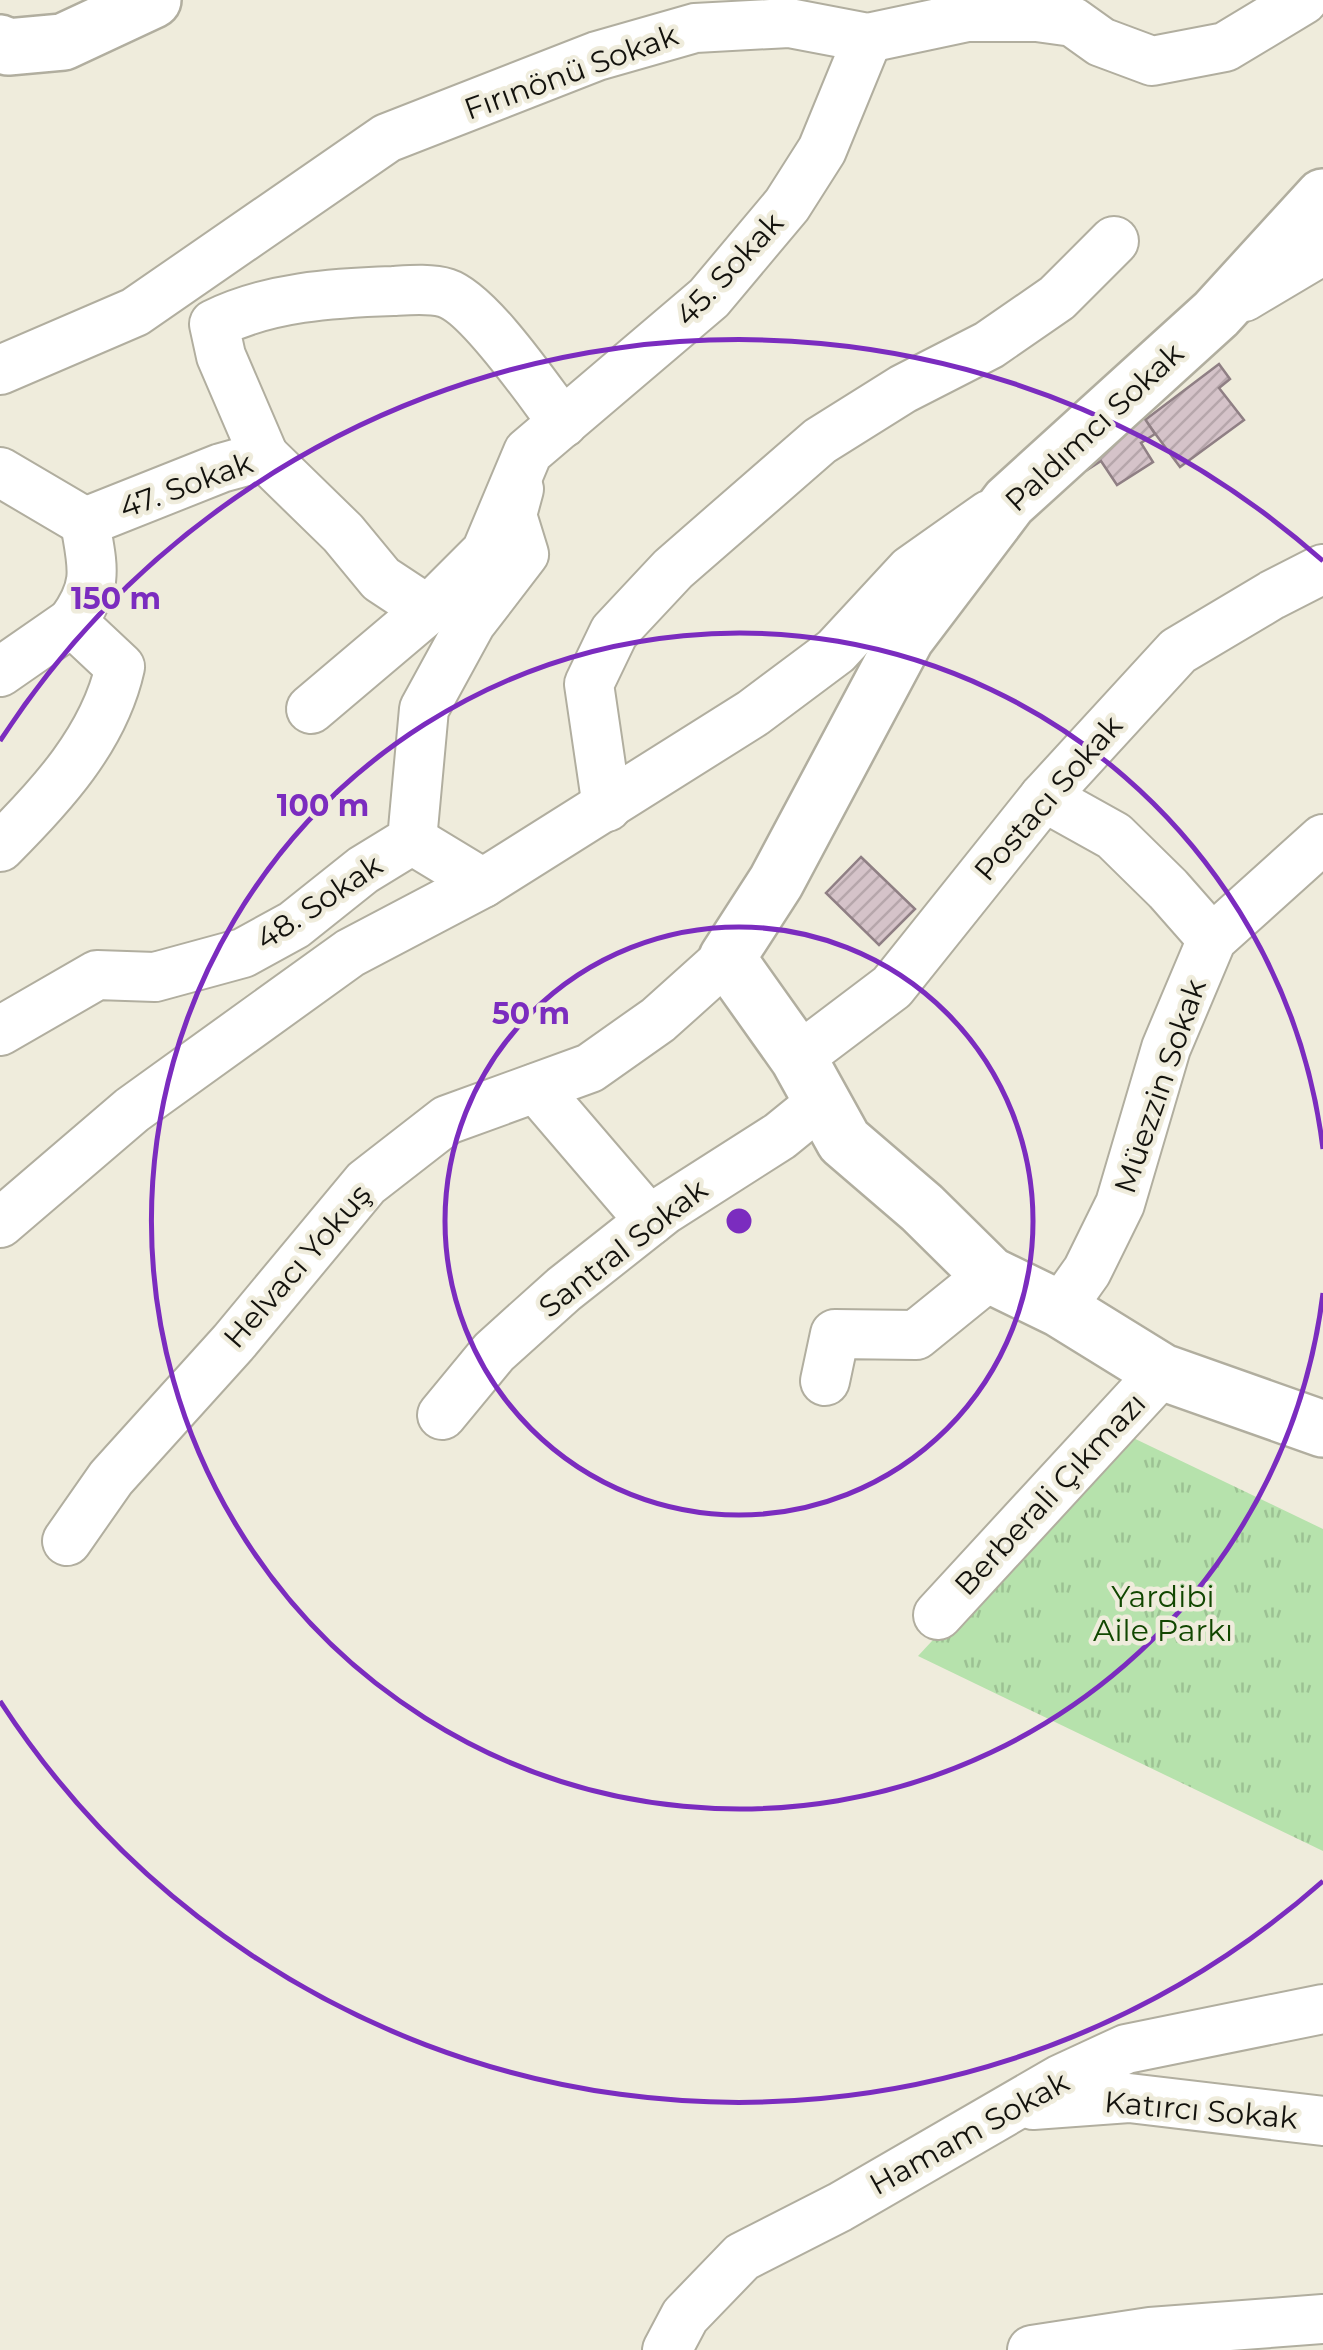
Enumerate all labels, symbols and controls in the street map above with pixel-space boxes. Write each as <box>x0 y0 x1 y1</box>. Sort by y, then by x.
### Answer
street label: Fırınönü Sokak <box>459 16 683 128</box>
street label: 45. Sokak <box>667 205 791 333</box>
street label: Paldımcı Sokak <box>997 335 1191 519</box>
street label: 47. Sokak <box>114 444 258 526</box>
text: 150 m <box>71 580 161 617</box>
street label: Postacı Sokak <box>966 708 1130 888</box>
text: 100 m <box>277 787 369 824</box>
street label: 48. Sokak <box>249 846 389 958</box>
street label: Müezzin Sokak <box>1106 974 1214 1198</box>
text: 50 m <box>492 995 570 1032</box>
street label: Santral Sokak <box>531 1171 715 1325</box>
street label: Helvacı Yokuş <box>216 1176 378 1356</box>
centre of rings <box>721 1203 757 1239</box>
street label: Berberali Çıkmazı <box>947 1385 1153 1603</box>
park label: Yardibi Aile Parkı <box>1093 1578 1233 1649</box>
street label: Hamam Sokak <box>863 2063 1075 2203</box>
street label: Katırcı Sokak <box>1103 2083 1299 2137</box>

